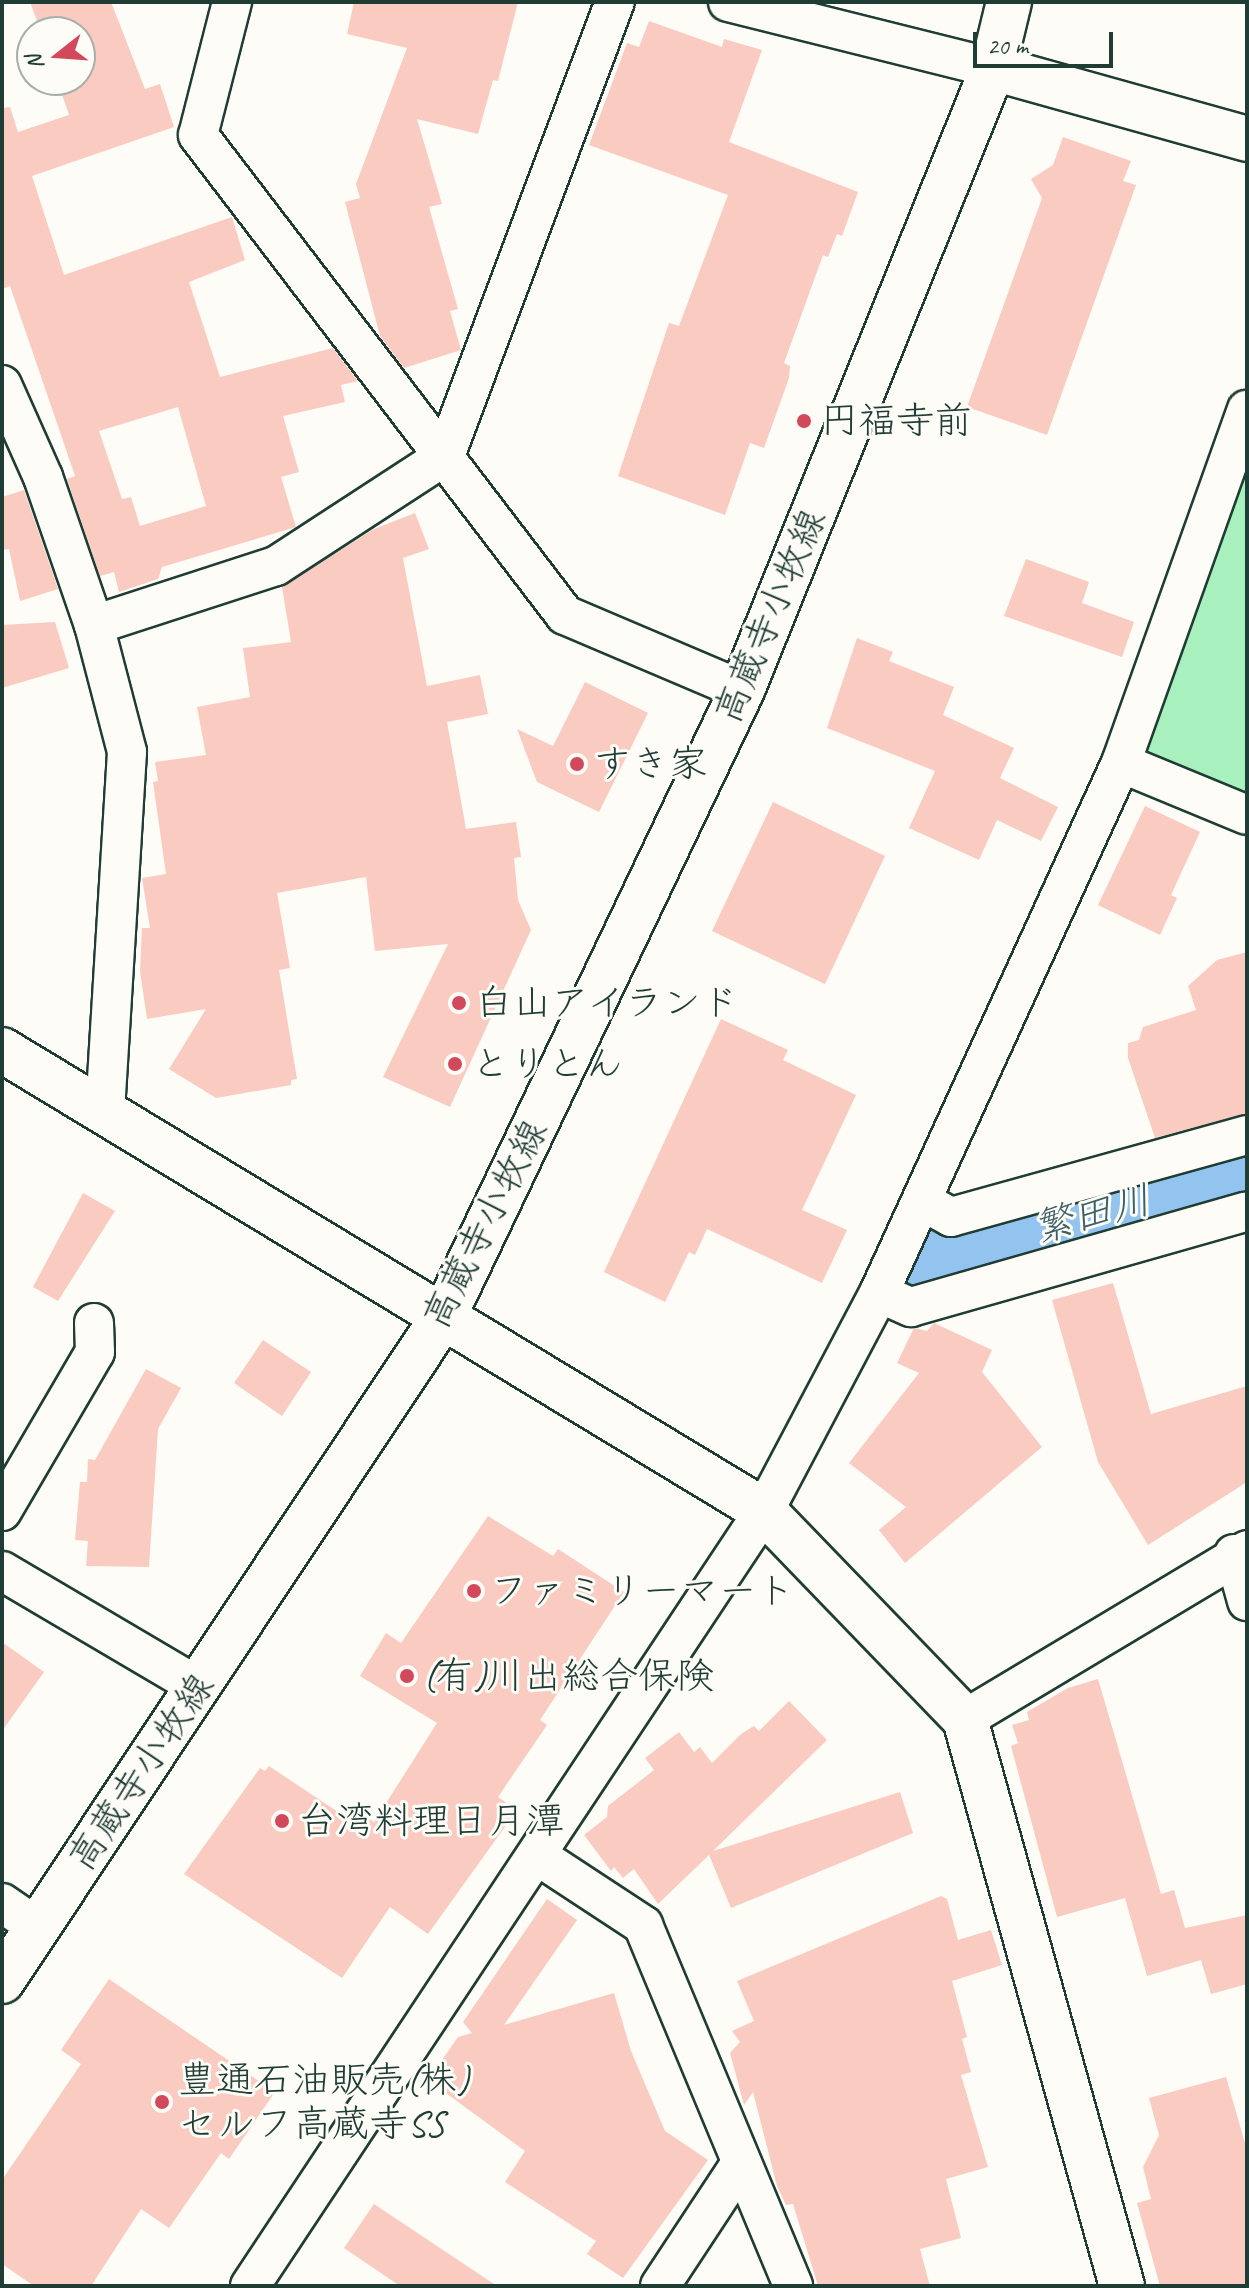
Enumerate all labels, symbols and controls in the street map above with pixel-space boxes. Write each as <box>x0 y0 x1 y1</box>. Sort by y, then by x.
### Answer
north arrow <box>16 16 96 96</box>
scale bar <box>977 16 1117 66</box>
text: 20 m <box>987 31 1028 61</box>
text: N <box>20 52 50 73</box>
place label: 円福寺前 <box>820 398 972 444</box>
marker: 円福寺前 <box>795 412 813 430</box>
street label: 高蔵寺小牧線 <box>704 502 836 730</box>
place label: すき家 <box>593 741 707 787</box>
marker: すき家 <box>568 755 586 773</box>
place label: 白山アイランド <box>475 980 741 1026</box>
marker: 白山アイランド <box>450 994 468 1012</box>
place label: とりとん <box>471 1041 623 1087</box>
marker: とりとん <box>446 1055 464 1073</box>
street label: 高蔵寺小牧線 <box>413 1112 557 1336</box>
water label: 繁田川 <box>1028 1175 1156 1253</box>
place label: ファミリーマート <box>490 1568 794 1614</box>
marker: ファミリーマート <box>465 1582 483 1600</box>
place label: (有)川出総合保険 <box>423 1653 714 1699</box>
street label: 高蔵寺小牧線 <box>58 1665 224 1879</box>
marker: (有)川出総合保険 <box>398 1667 416 1685</box>
place label: 台湾料理日月潭 <box>298 1798 564 1844</box>
marker: 台湾料理日月潭 <box>273 1812 291 1830</box>
place label: 豊通石油販売(株) セルフ高蔵寺SS <box>178 2057 469 2146</box>
marker: 豊通石油販売(株) セルフ高蔵寺SS <box>153 2093 171 2111</box>

